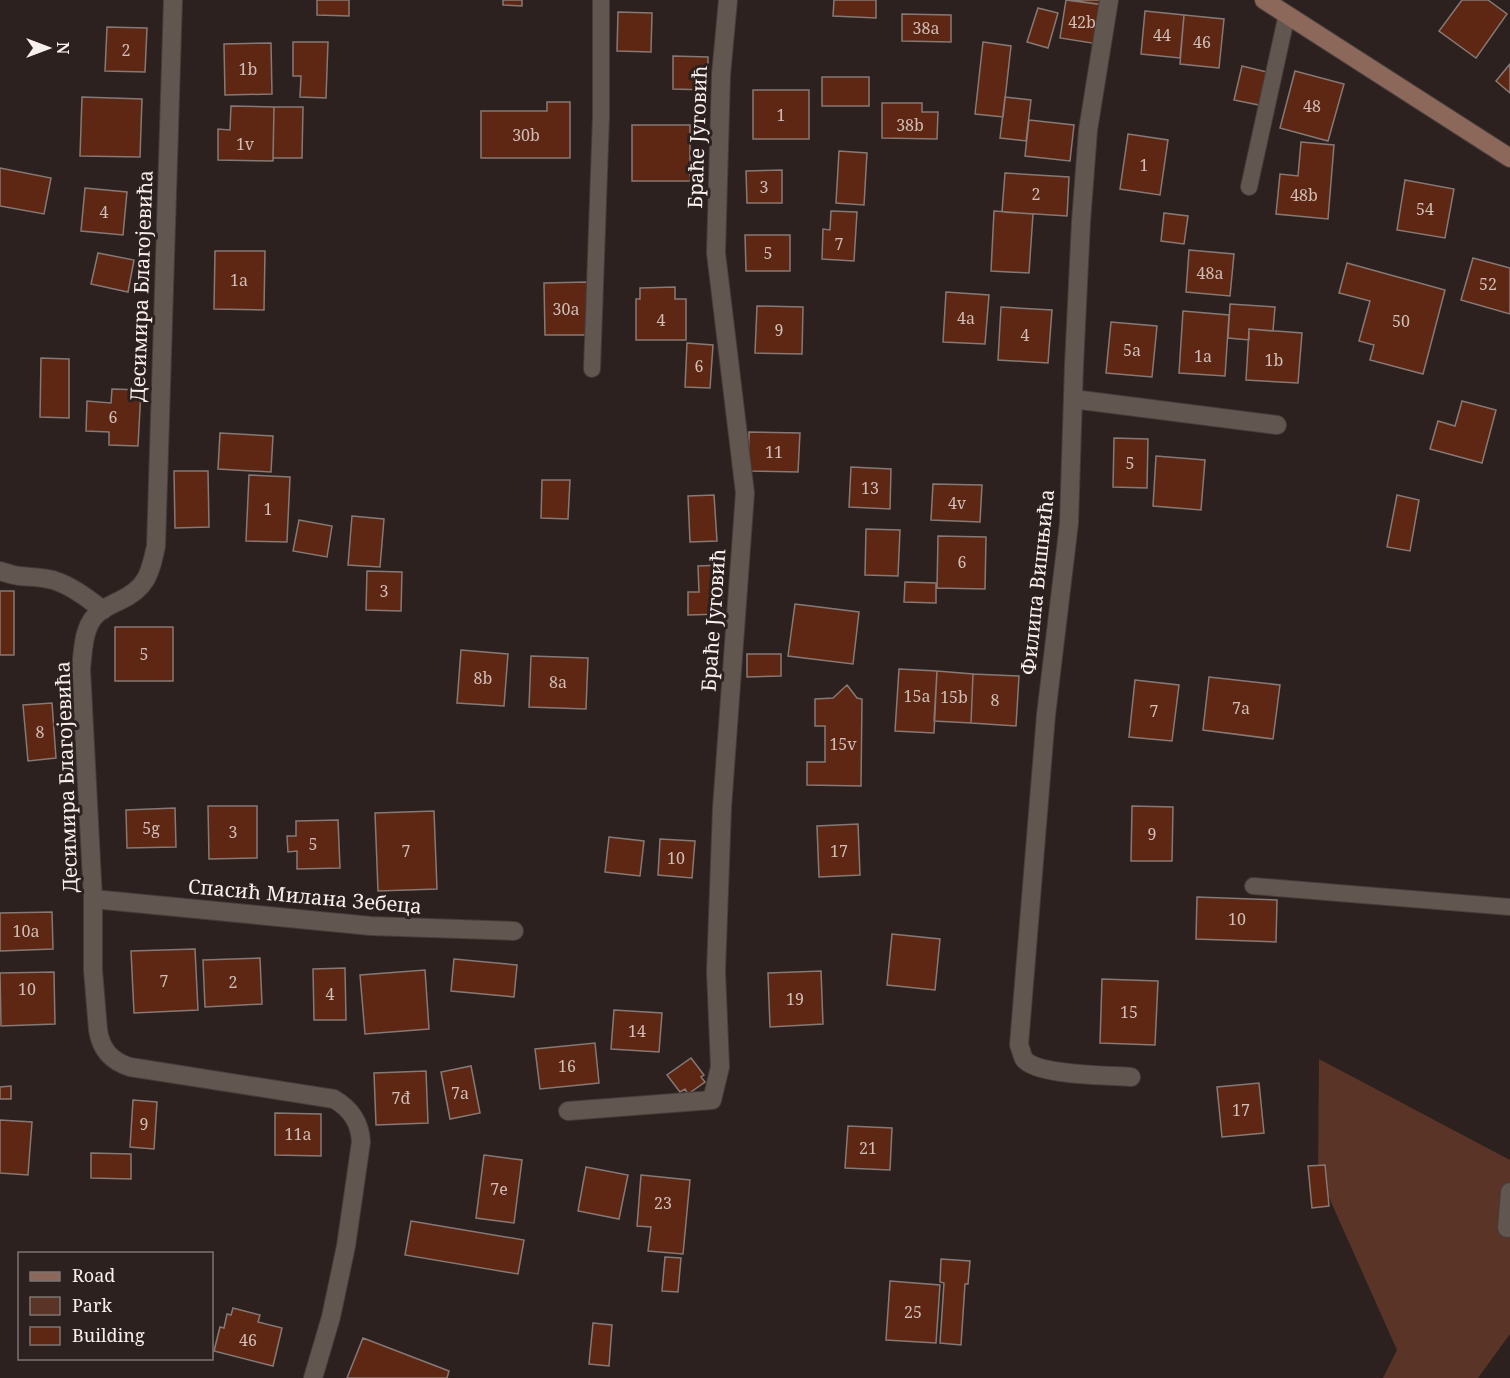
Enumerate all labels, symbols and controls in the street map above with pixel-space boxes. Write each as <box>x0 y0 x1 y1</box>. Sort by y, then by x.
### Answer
house number: 42b <box>1068 11 1096 33</box>
house number: 38a <box>913 17 939 39</box>
north arrow <box>18 18 78 78</box>
house number: 44 <box>1153 24 1171 46</box>
house number: 46 <box>1193 31 1211 53</box>
house number: 2 <box>122 39 130 61</box>
text: N <box>52 42 74 55</box>
house number: 1b <box>239 58 257 80</box>
street label: Браће Југовић <box>681 65 713 209</box>
house number: 48 <box>1303 95 1321 117</box>
house number: 1 <box>777 104 785 126</box>
house number: 38b <box>896 114 924 136</box>
house number: 30b <box>512 124 540 146</box>
house number: 1v <box>236 133 255 155</box>
house number: 1 <box>1140 154 1148 176</box>
street label: Десимира Благојевића <box>123 170 159 402</box>
house number: 3 <box>760 176 769 198</box>
house number: 2 <box>1032 183 1040 205</box>
house number: 48b <box>1290 184 1318 206</box>
house number: 54 <box>1416 198 1434 220</box>
house number: 4 <box>100 201 109 223</box>
house number: 7 <box>835 233 844 255</box>
house number: 5 <box>764 242 772 264</box>
house number: 48a <box>1197 262 1223 284</box>
house number: 1a <box>230 269 248 291</box>
house number: 52 <box>1479 273 1497 295</box>
house number: 30a <box>553 298 579 320</box>
house number: 4a <box>957 307 975 329</box>
house number: 4 <box>657 309 666 331</box>
house number: 50 <box>1392 310 1410 332</box>
house number: 9 <box>775 319 783 341</box>
house number: 4 <box>1021 324 1030 346</box>
house number: 5a <box>1123 339 1141 361</box>
house number: 1a <box>1194 345 1212 367</box>
house number: 1b <box>1265 349 1283 371</box>
house number: 6 <box>695 355 704 377</box>
house number: 6 <box>109 406 118 428</box>
house number: 11 <box>765 441 783 463</box>
house number: 5 <box>1126 452 1134 474</box>
house number: 13 <box>861 477 879 499</box>
street label: Филипа Вишњића <box>1014 488 1060 676</box>
house number: 4v <box>948 492 967 514</box>
house number: 1 <box>264 498 272 520</box>
street label: Браће Југовић <box>695 548 731 692</box>
house number: 6 <box>958 551 967 573</box>
house number: 3 <box>380 580 389 602</box>
house number: 5 <box>140 643 148 665</box>
street label: Десимира Благојевића <box>48 661 84 893</box>
house number: 8b <box>474 667 492 689</box>
house number: 8a <box>549 671 567 693</box>
house number: 15a <box>904 685 930 707</box>
house number: 15b <box>940 686 968 708</box>
house number: 8 <box>991 689 1000 711</box>
house number: 7a <box>1232 697 1250 719</box>
house number: 7 <box>1150 700 1159 722</box>
house number: 8 <box>36 721 45 743</box>
house number: 15v <box>829 733 857 755</box>
house number: 5g <box>142 817 160 839</box>
house number: 3 <box>229 821 238 843</box>
house number: 9 <box>1148 823 1156 845</box>
house number: 5 <box>309 833 317 855</box>
house number: 7 <box>402 840 411 862</box>
house number: 17 <box>830 840 848 862</box>
house number: 10 <box>667 847 685 869</box>
street label: Спасић Милана Зебеца <box>187 872 423 920</box>
house number: 10 <box>1228 908 1246 930</box>
house number: 10a <box>13 920 39 942</box>
house number: 7 <box>160 970 169 992</box>
house number: 2 <box>229 971 237 993</box>
house number: 10 <box>18 978 36 1000</box>
house number: 4 <box>326 983 335 1005</box>
house number: 19 <box>786 988 804 1010</box>
house number: 15 <box>1120 1001 1138 1023</box>
house number: 14 <box>628 1020 646 1042</box>
house number: 16 <box>558 1055 576 1077</box>
house number: 7a <box>451 1082 469 1104</box>
house number: 7đ <box>392 1087 411 1109</box>
house number: 17 <box>1232 1099 1250 1121</box>
house number: 9 <box>140 1113 148 1135</box>
house number: 11a <box>285 1123 311 1145</box>
house number: 21 <box>859 1137 877 1159</box>
house number: 7e <box>490 1178 508 1200</box>
house number: 23 <box>654 1192 672 1214</box>
legend <box>18 1252 213 1360</box>
text: Road <box>72 1263 115 1287</box>
text: Park <box>72 1293 112 1317</box>
house number: 25 <box>904 1301 922 1323</box>
text: Building <box>72 1323 145 1347</box>
house number: 46 <box>239 1329 257 1351</box>

